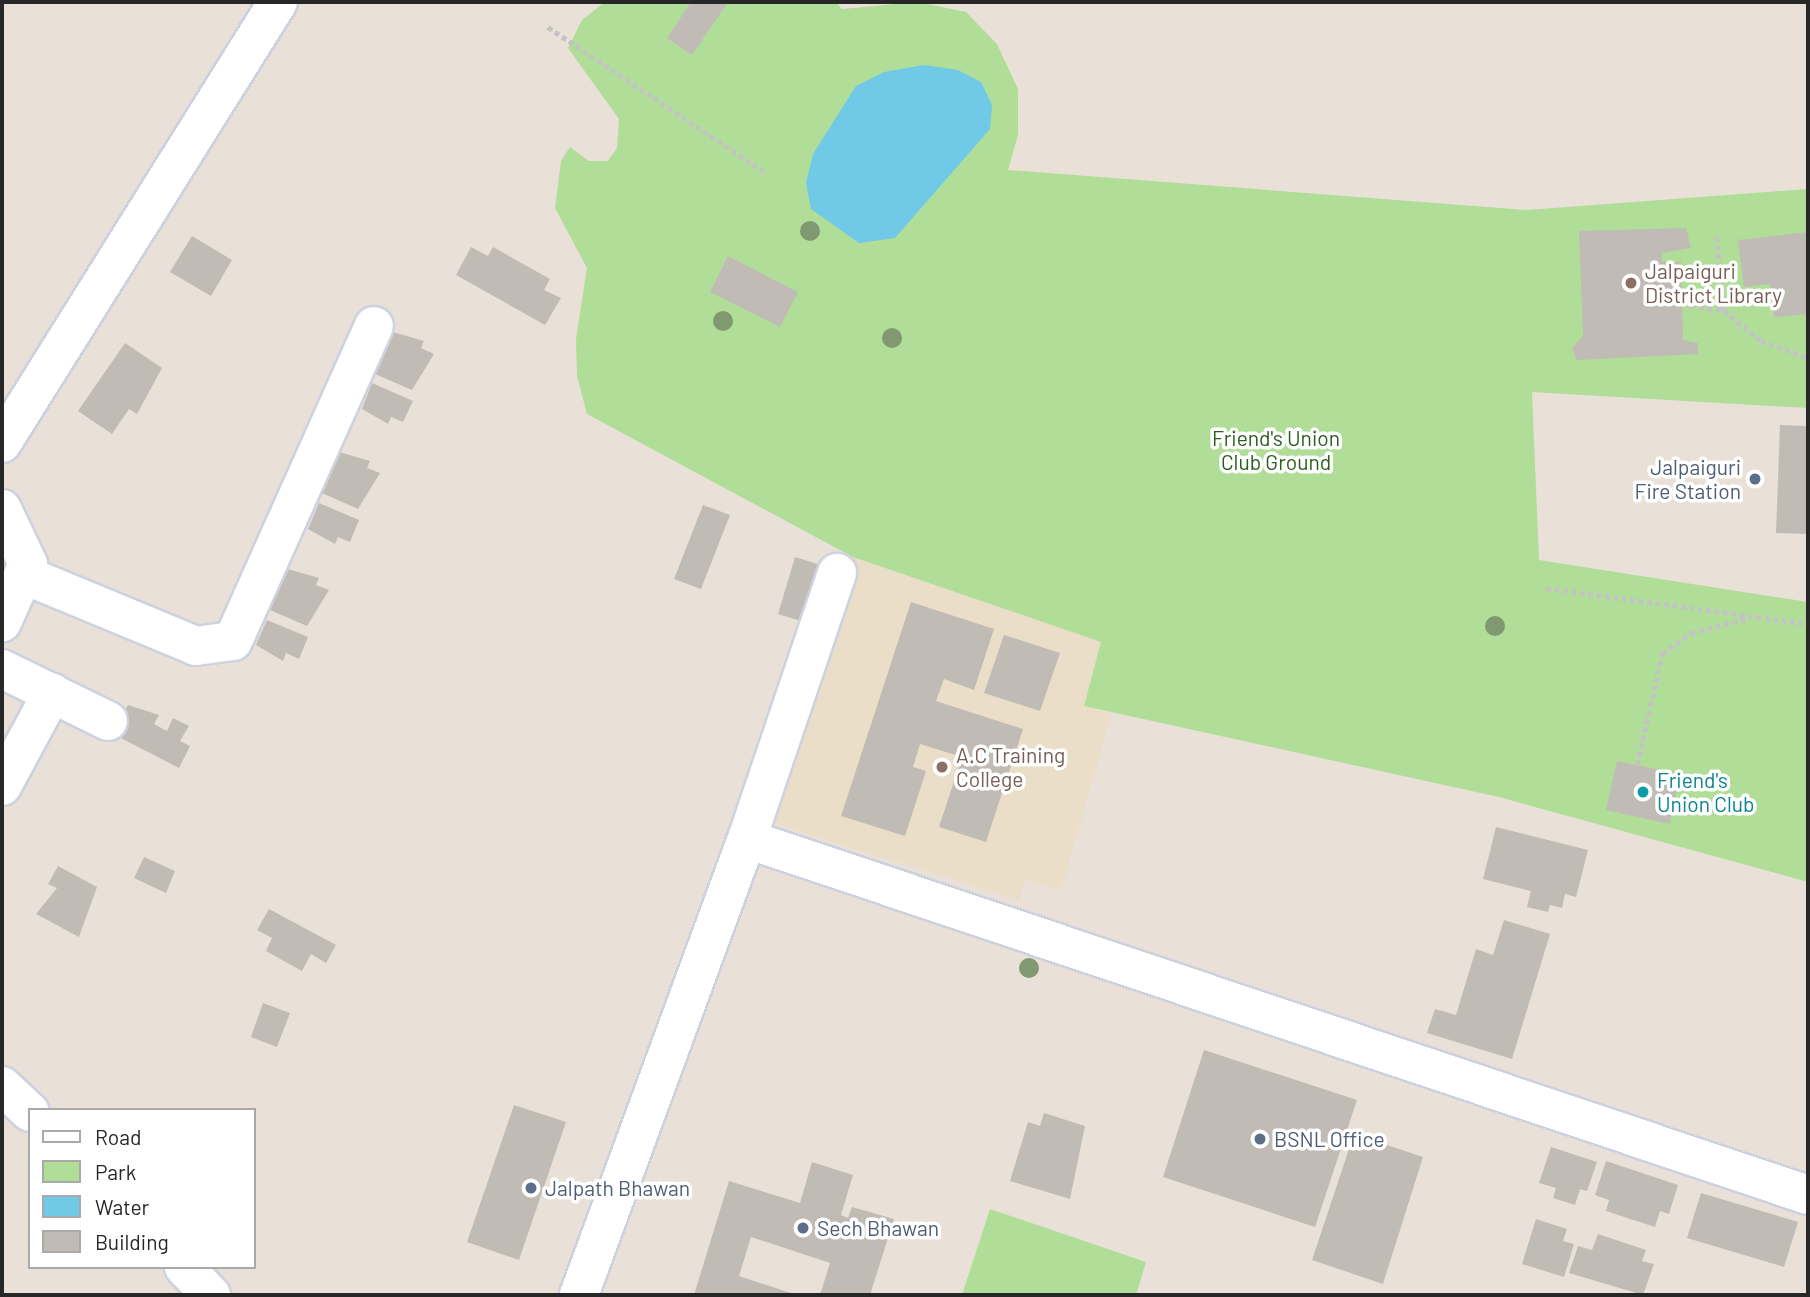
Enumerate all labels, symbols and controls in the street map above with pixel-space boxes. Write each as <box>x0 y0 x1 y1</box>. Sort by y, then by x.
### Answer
place label: Jalpaiguri District Library <box>1645 258 1782 308</box>
marker: Jalpaiguri District Library <box>1623 275 1639 291</box>
park label: Friend's Union Club Ground <box>1212 425 1340 475</box>
place label: Jalpaiguri Fire Station <box>1634 454 1741 504</box>
marker: Jalpaiguri Fire Station <box>1747 471 1763 487</box>
place label: A.C Training College <box>956 742 1065 792</box>
marker: A.C Training College <box>934 759 950 775</box>
place label: Friend's Union Club <box>1657 767 1755 817</box>
marker: Friend's Union Club <box>1635 784 1651 800</box>
legend <box>28 1108 256 1269</box>
text: Road <box>95 1124 141 1149</box>
place label: BSNL Office <box>1274 1126 1385 1152</box>
marker: BSNL Office <box>1252 1131 1268 1147</box>
text: Park <box>95 1159 136 1184</box>
place label: Jalpath Bhawan <box>545 1175 690 1201</box>
marker: Jalpath Bhawan <box>523 1180 539 1196</box>
text: Water <box>95 1194 149 1219</box>
place label: Sech Bhawan <box>817 1215 939 1241</box>
marker: Sech Bhawan <box>795 1220 811 1236</box>
text: Building <box>95 1229 169 1254</box>

